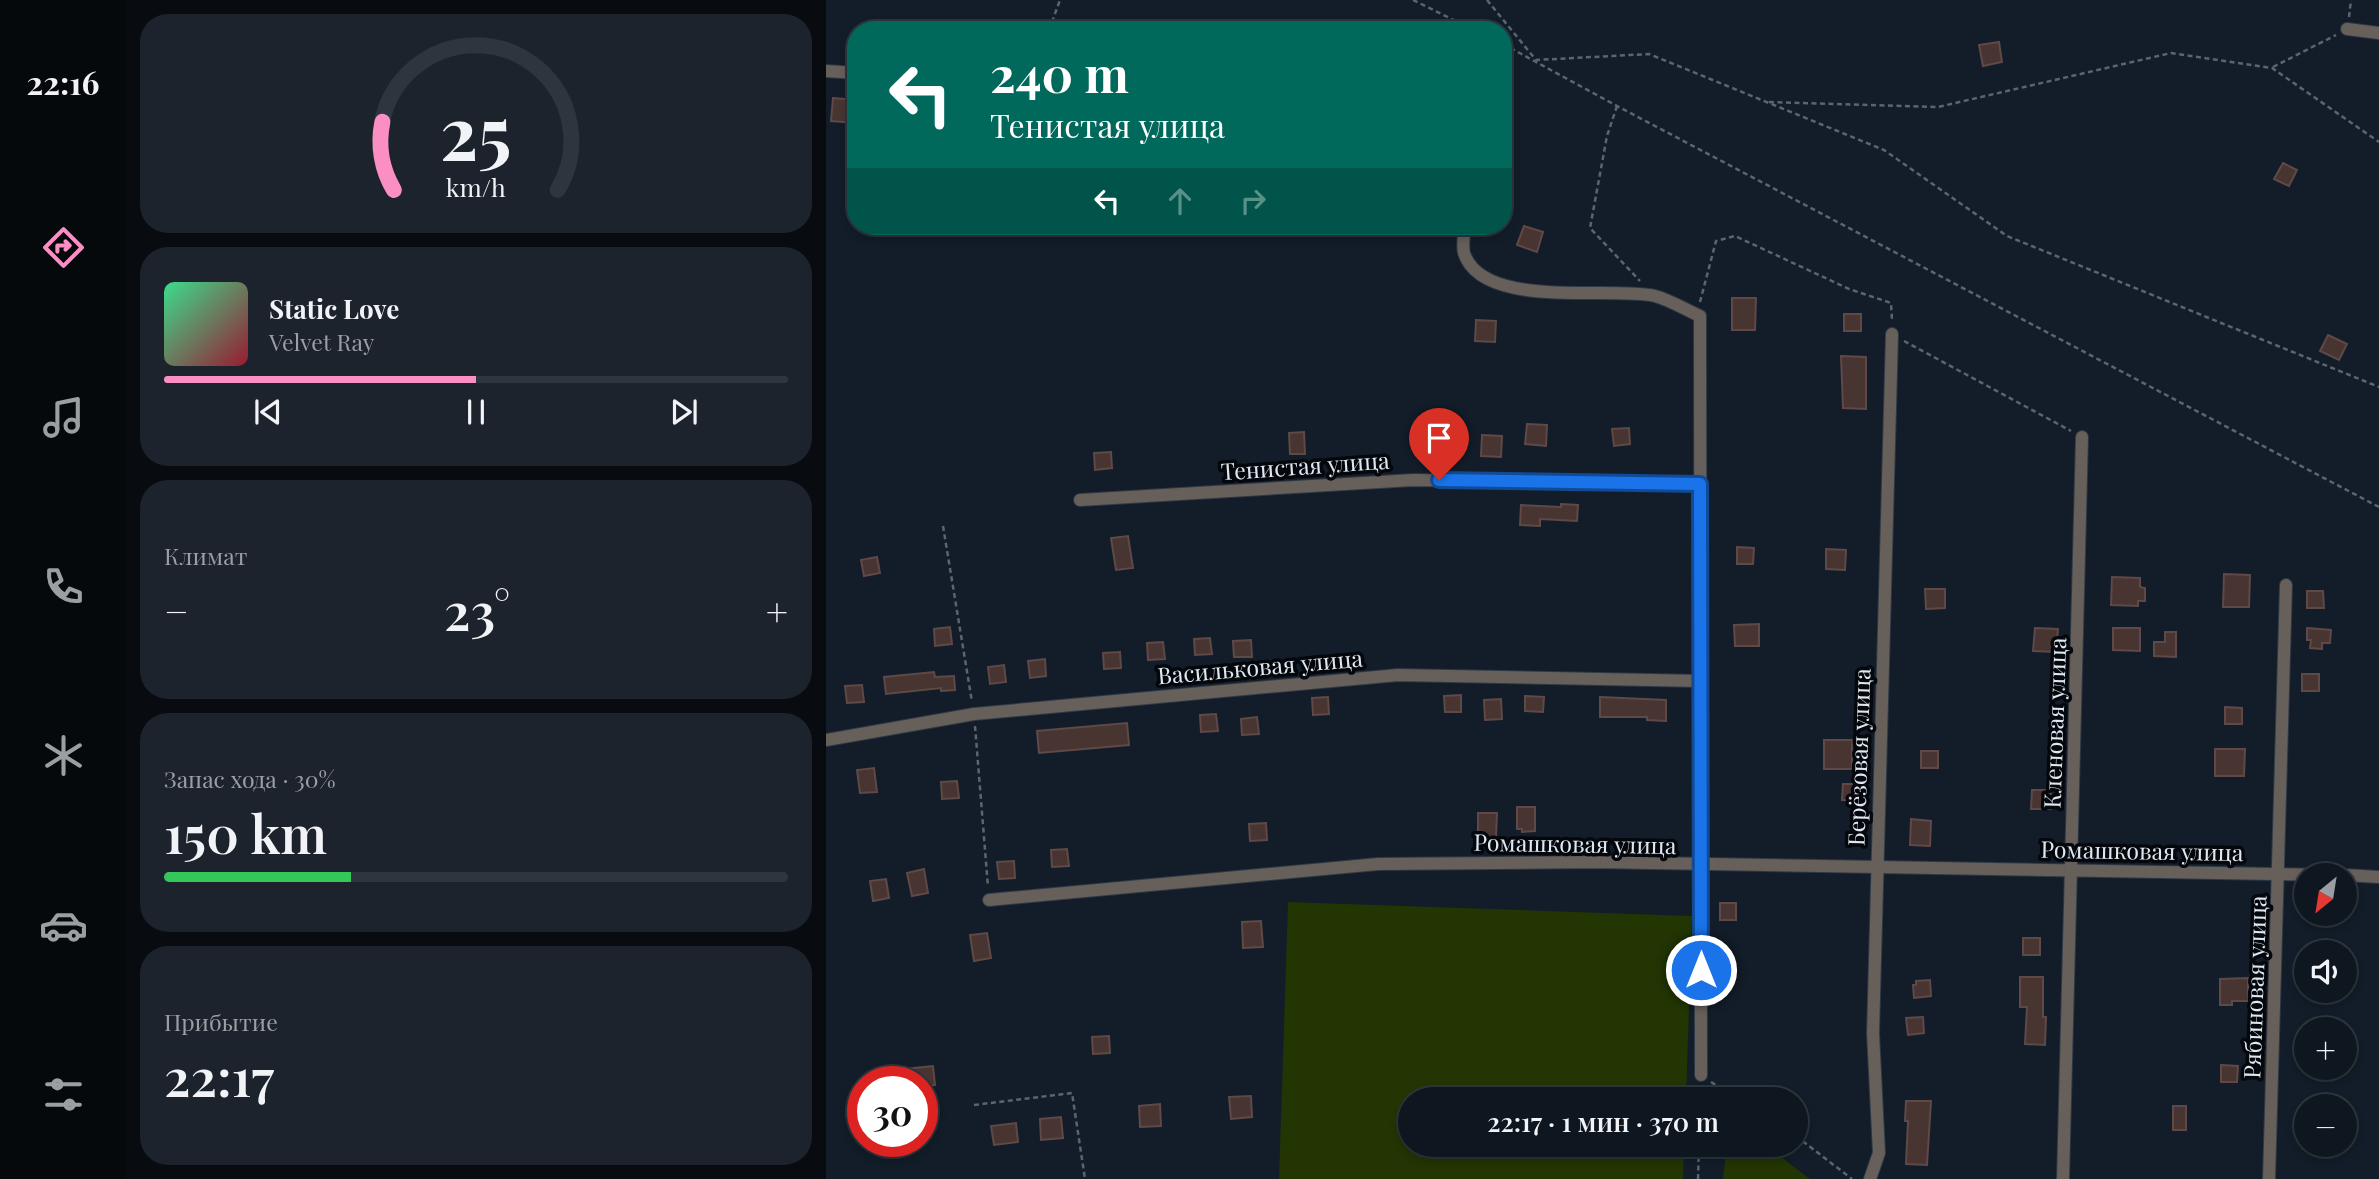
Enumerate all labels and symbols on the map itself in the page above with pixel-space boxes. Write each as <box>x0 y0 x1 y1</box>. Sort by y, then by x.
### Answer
pin <box>1409 408 1469 480</box>
street label: Тенистая улица <box>1220 444 1391 486</box>
street label: Кленовая улица <box>2036 636 2072 809</box>
street label: Васильковая улица <box>1156 642 1364 690</box>
street label: Берёзовая улица <box>1839 667 1877 846</box>
street label: Ромашковая улица <box>1473 826 1677 860</box>
street label: Ромашковая улица <box>2040 833 2244 867</box>
north arrow <box>2294 863 2357 926</box>
street label: Рябиновая улица <box>2235 894 2273 1079</box>
position arrow <box>1664 933 1738 1007</box>
speed limit sign: 30 <box>847 1066 938 1157</box>

